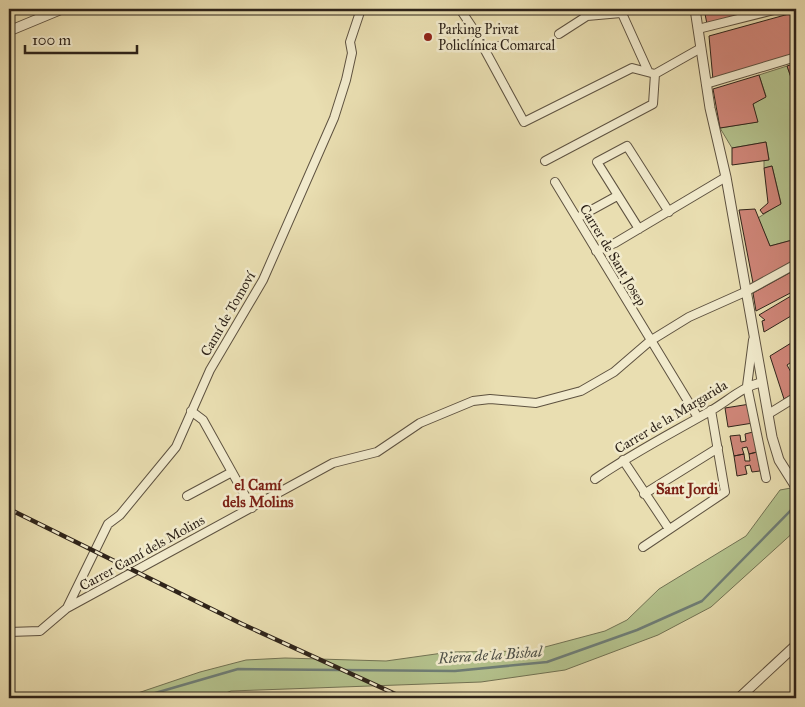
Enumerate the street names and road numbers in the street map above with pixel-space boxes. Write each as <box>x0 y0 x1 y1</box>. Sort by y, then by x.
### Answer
street label: Carrer de Sant Josep <box>575 201 650 310</box>
street label: Camí de Tomoví <box>197 268 260 359</box>
street label: Carrer de la Margarida <box>612 377 731 457</box>
street label: Carrer Camí dels Molins <box>76 512 208 594</box>

